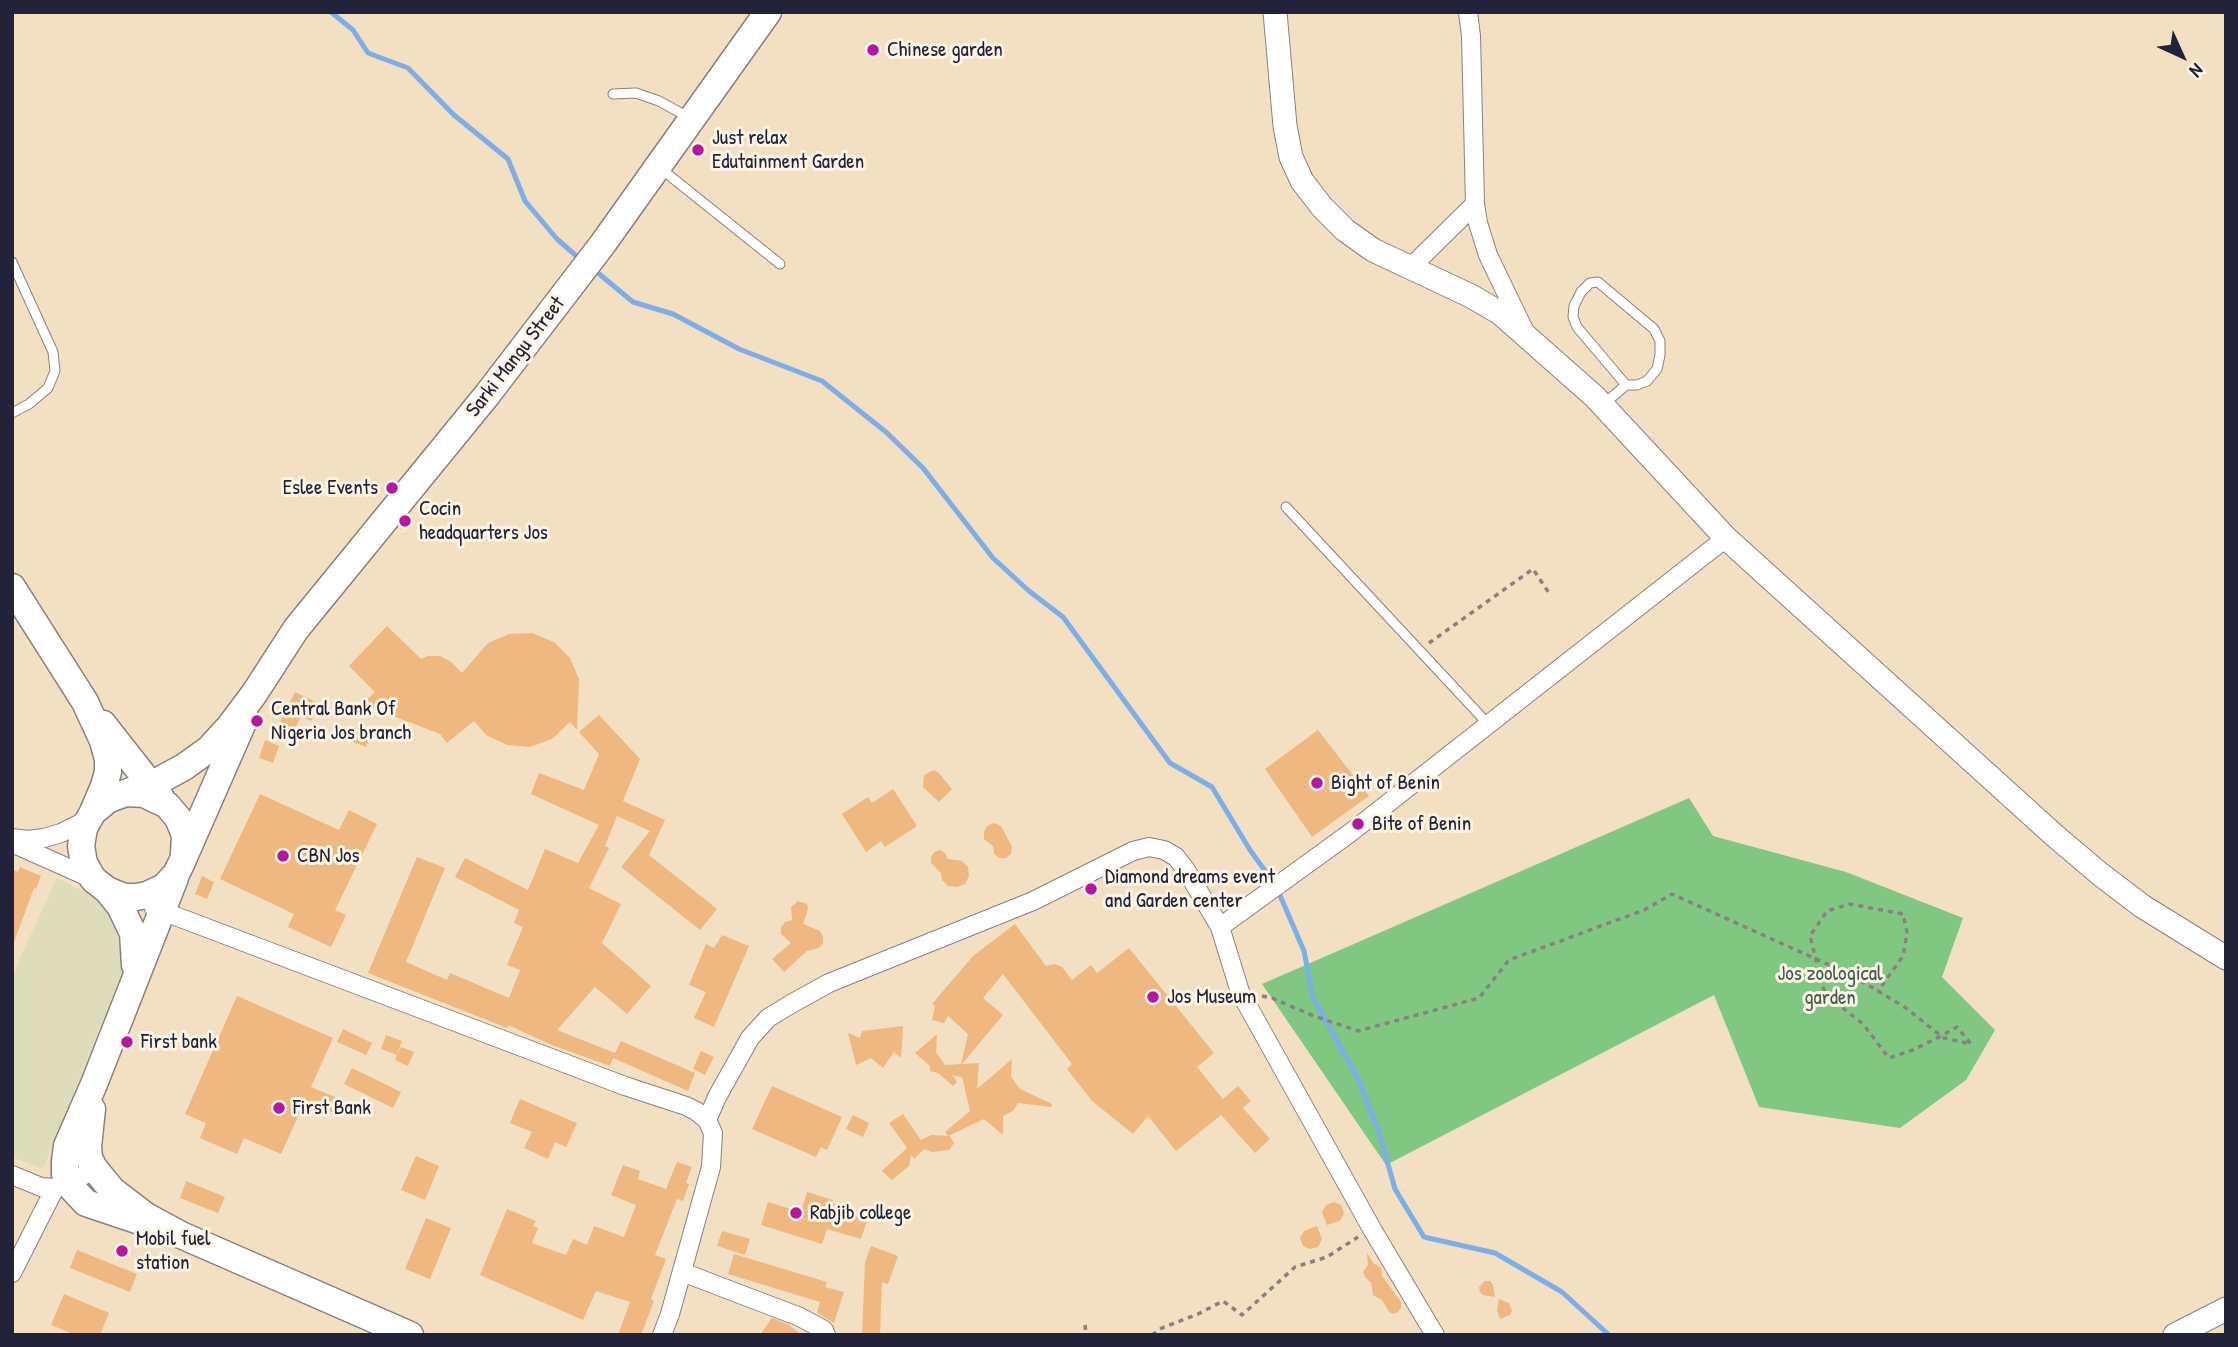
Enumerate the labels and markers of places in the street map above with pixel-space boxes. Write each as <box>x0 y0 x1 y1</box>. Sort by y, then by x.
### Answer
place label: Chinese garden <box>887 37 1003 63</box>
marker: Chinese garden <box>865 42 881 58</box>
place label: Just relax Edutainment Garden <box>712 125 864 175</box>
marker: Just relax Edutainment Garden <box>690 142 706 158</box>
place label: Eslee Events <box>283 475 378 501</box>
marker: Eslee Events <box>384 480 400 496</box>
place label: Cocin headquarters Jos <box>419 496 548 546</box>
marker: Cocin headquarters Jos <box>397 513 413 529</box>
place label: Central Bank Of Nigeria Jos branch <box>271 696 411 746</box>
marker: Central Bank Of Nigeria Jos branch <box>249 713 265 729</box>
place label: Bight of Benin <box>1331 770 1440 796</box>
marker: Bight of Benin <box>1309 775 1325 791</box>
place label: Bite of Benin <box>1372 811 1471 837</box>
marker: Bite of Benin <box>1350 816 1366 832</box>
place label: CBN Jos <box>297 843 359 869</box>
marker: CBN Jos <box>275 848 291 864</box>
place label: Diamond dreams event and Garden center <box>1105 864 1275 914</box>
marker: Diamond dreams event and Garden center <box>1083 881 1099 897</box>
place label: Jos Museum <box>1167 984 1256 1010</box>
marker: Jos Museum <box>1145 989 1161 1005</box>
place label: First bank <box>141 1029 217 1055</box>
marker: First bank <box>119 1034 135 1050</box>
place label: First Bank <box>293 1095 371 1121</box>
marker: First Bank <box>271 1100 287 1116</box>
place label: Rabjib college <box>810 1200 911 1226</box>
marker: Rabjib college <box>788 1205 804 1221</box>
place label: Mobil fuel station <box>136 1226 211 1276</box>
marker: Mobil fuel station <box>114 1243 130 1259</box>

